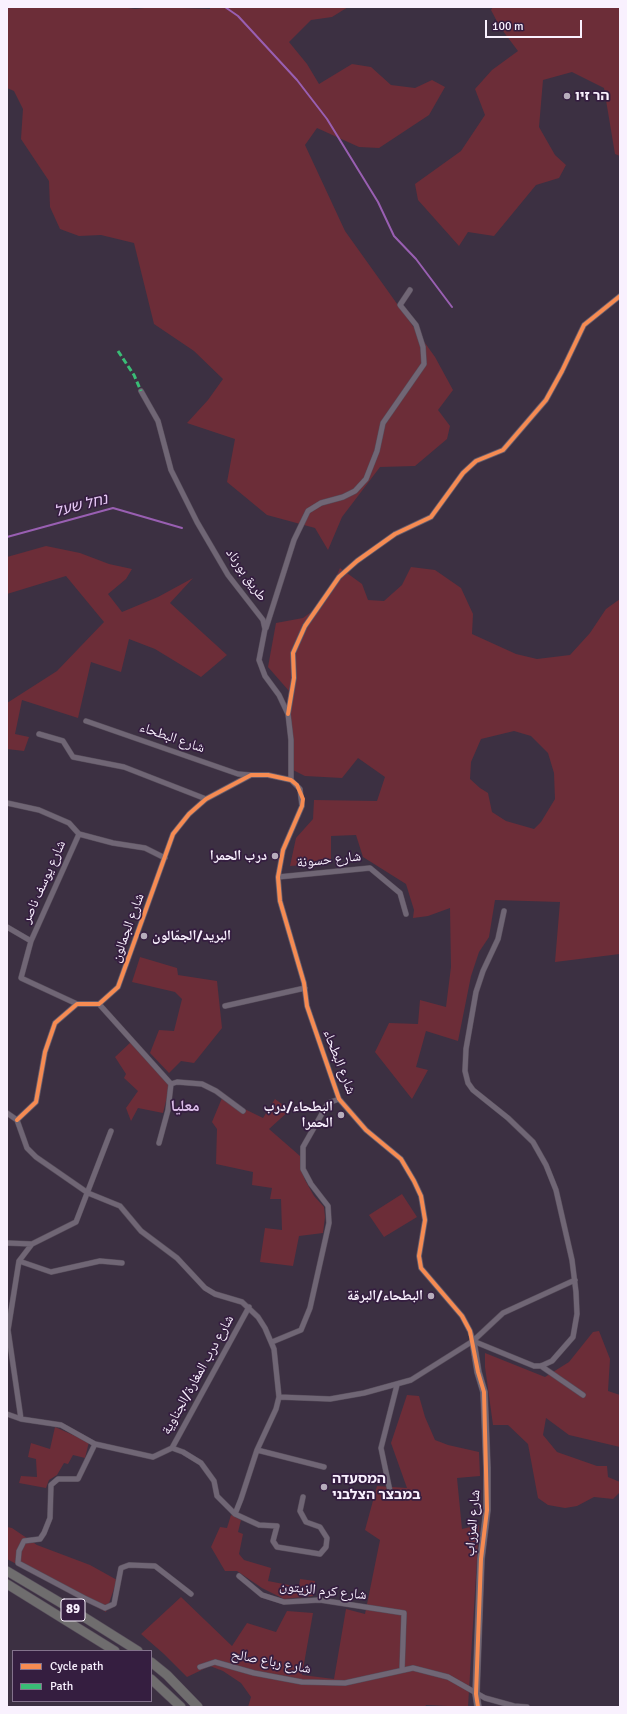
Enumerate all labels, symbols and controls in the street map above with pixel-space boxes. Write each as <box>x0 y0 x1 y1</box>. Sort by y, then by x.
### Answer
scale bar <box>487 12 584 38</box>
text: 100 m <box>492 19 524 34</box>
place label: הר זיו <box>575 88 609 104</box>
marker: הר זיו <box>562 91 572 101</box>
water label: נחל שעל <box>52 491 110 521</box>
street label: طريق بورناد <box>222 545 270 605</box>
street label: شارع البطحاء <box>137 719 207 757</box>
street label: شارع يوسف ناصر <box>18 838 70 926</box>
place label: درب الحمرا <box>210 848 267 864</box>
street label: شارع حسونة <box>296 848 362 872</box>
marker: درب الحمرا <box>270 851 280 861</box>
street label: شارع الجمالون <box>108 891 148 965</box>
place label: البريد/الجمّالون <box>152 928 231 944</box>
marker: البريد/الجمّالون <box>139 931 149 941</box>
street label: شارع البطحاء <box>319 1027 359 1097</box>
district label: معليا <box>170 1097 200 1117</box>
place label: البطحاء/درب الحمرا <box>263 1099 333 1132</box>
marker: البطحاء/درب الحمرا <box>336 1110 346 1120</box>
place label: البطحاء/البرقة <box>347 1288 423 1304</box>
marker: البطحاء/البرقة <box>426 1291 436 1301</box>
street label: شارع درب المغارة/الجناوية <box>158 1312 238 1438</box>
place label: המסעדה במבצר הצלבני <box>332 1471 421 1504</box>
marker: המסעדה במבצר הצלבני <box>319 1482 329 1492</box>
street label: شارع المزراب <box>462 1489 484 1557</box>
street label: شارع كرم الزيتون <box>279 1578 367 1604</box>
road number: 89 <box>61 1599 85 1621</box>
street label: شارع رباع صالح <box>230 1646 312 1678</box>
legend <box>12 1650 152 1702</box>
text: Cycle path <box>50 1659 103 1674</box>
text: Path <box>50 1679 73 1694</box>

